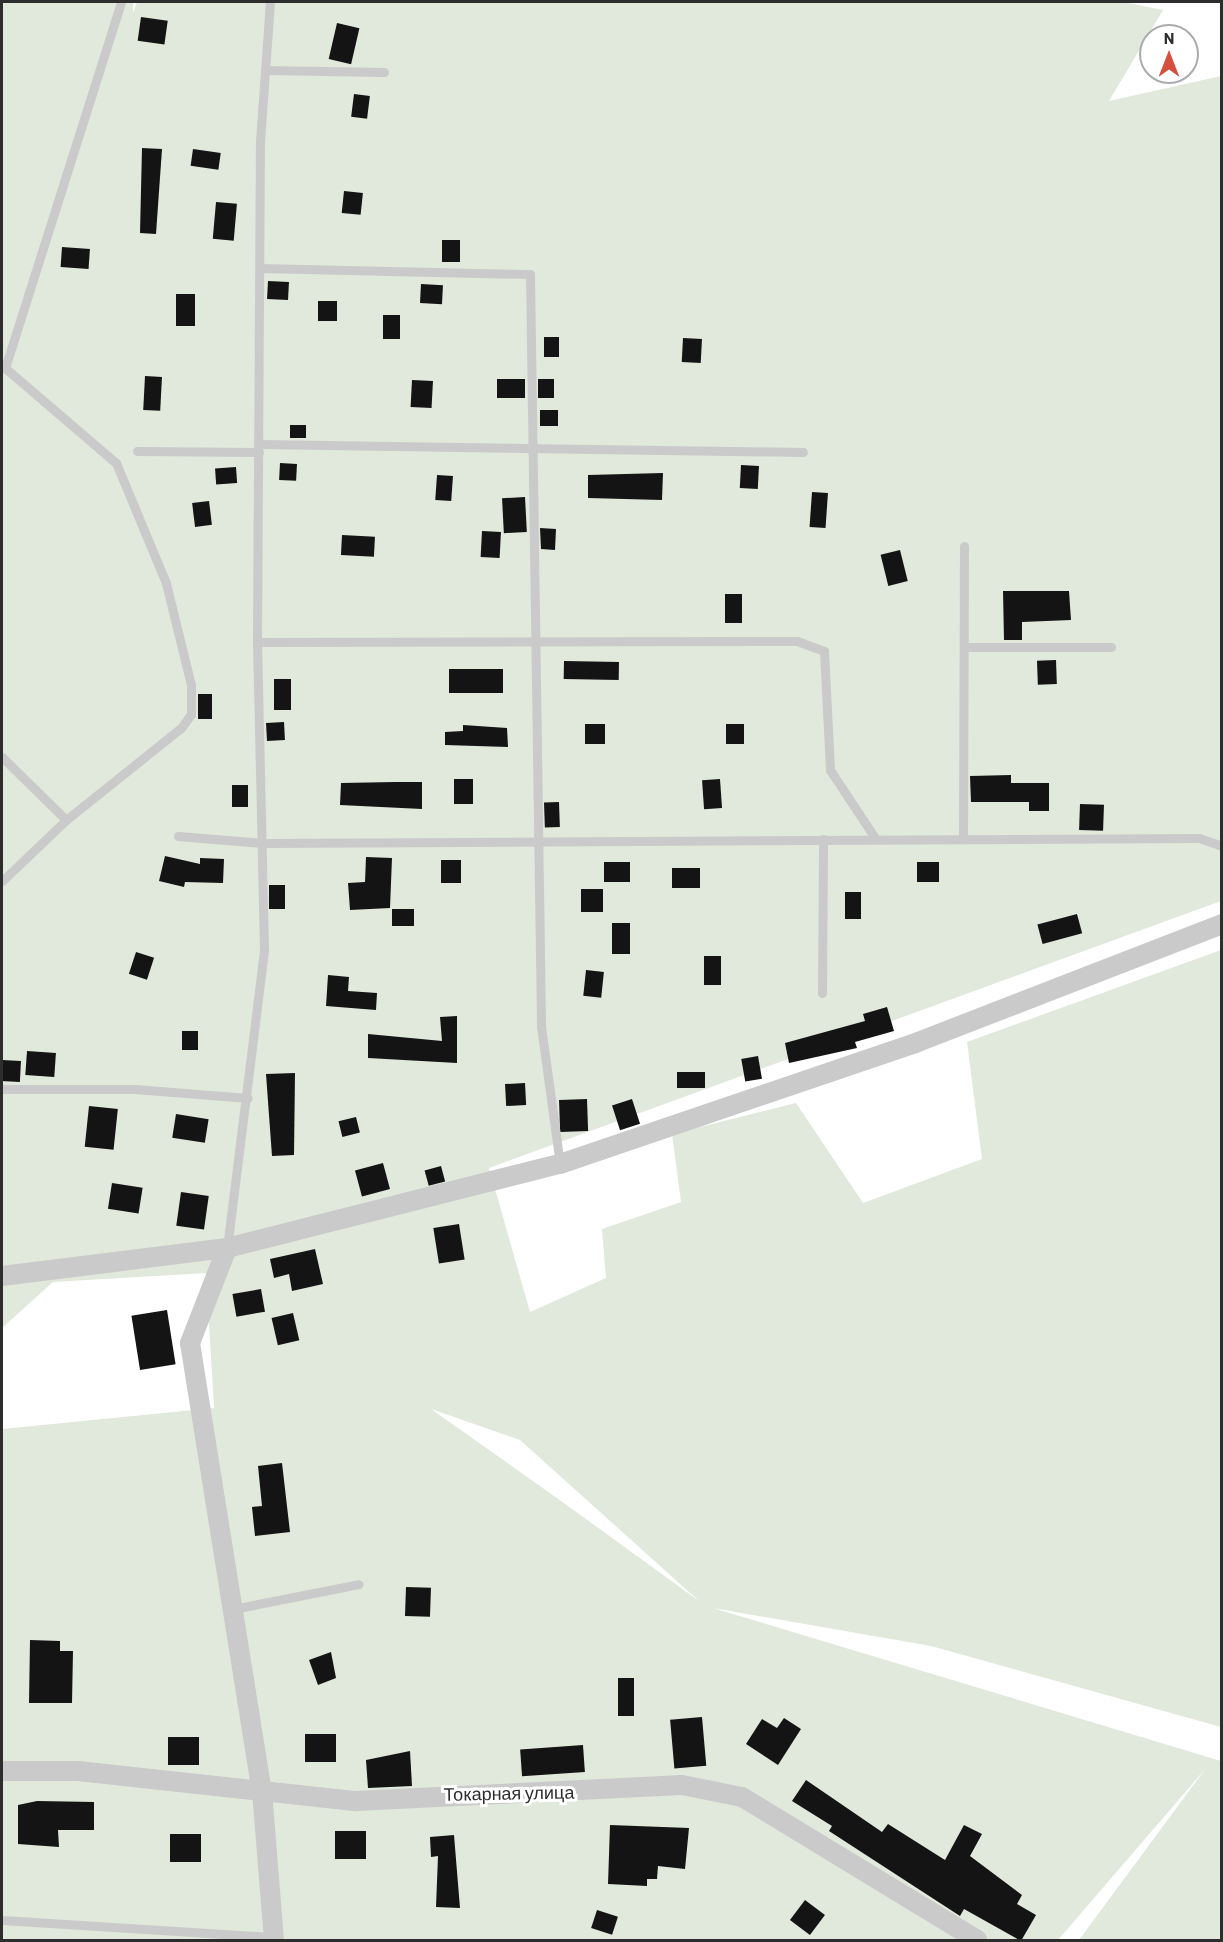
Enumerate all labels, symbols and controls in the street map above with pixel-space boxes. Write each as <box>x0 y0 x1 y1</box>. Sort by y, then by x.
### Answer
north arrow <box>1139 24 1199 84</box>
text: N <box>1164 28 1174 47</box>
street label: Токарная улица <box>443 1781 575 1805</box>

